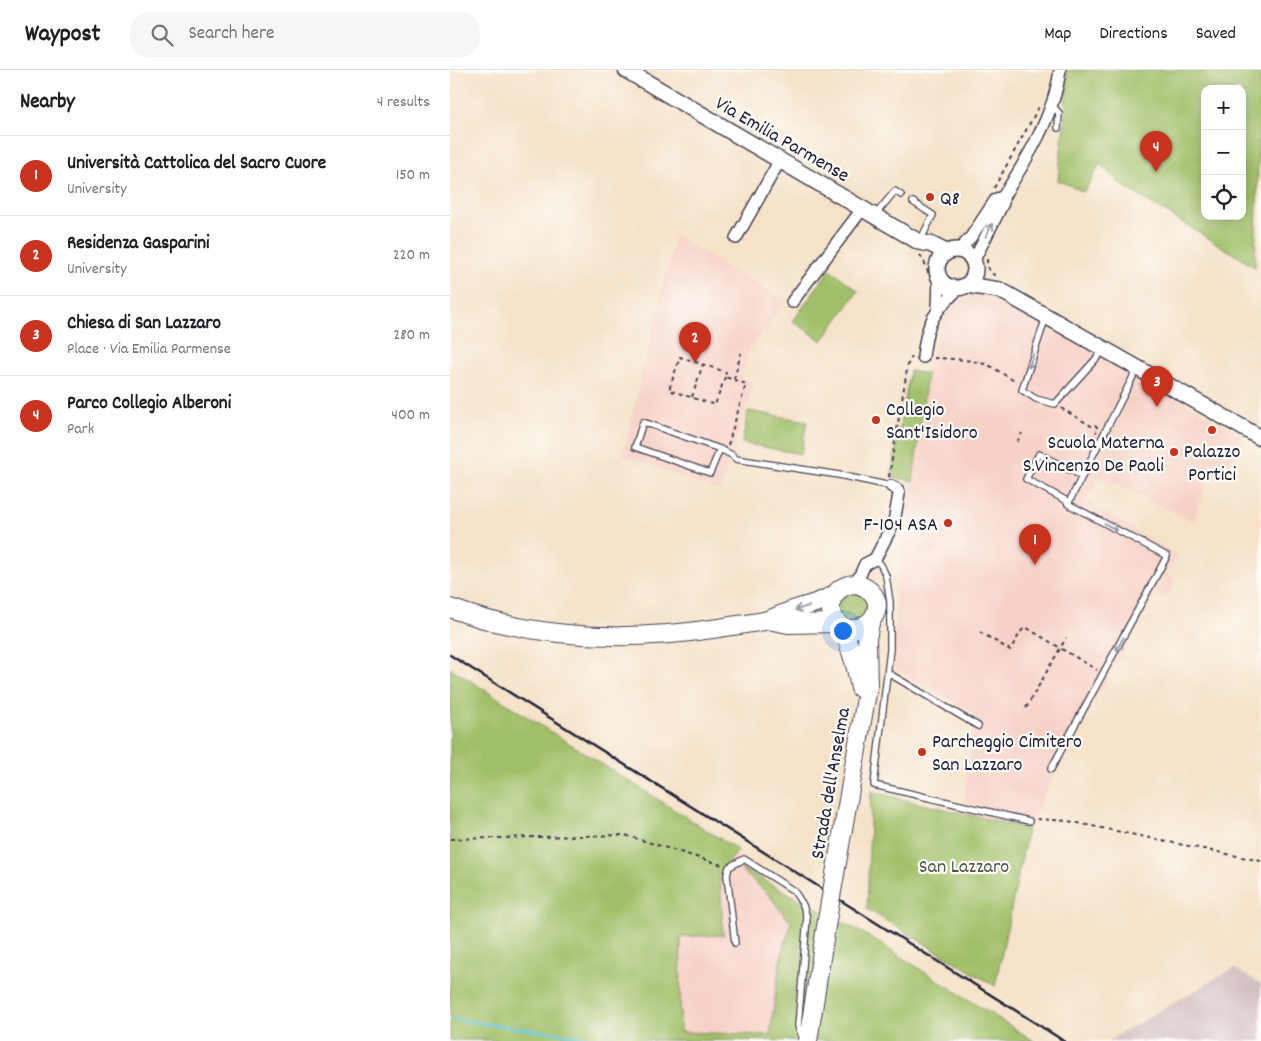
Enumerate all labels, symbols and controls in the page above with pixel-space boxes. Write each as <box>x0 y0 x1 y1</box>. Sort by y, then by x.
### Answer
search box <box>130 12 480 57</box>
text: Waypost <box>25 18 100 52</box>
icon: search <box>148 21 176 49</box>
text: Search here <box>188 21 274 48</box>
text: Map <box>1044 22 1071 47</box>
text: Directions <box>1099 22 1168 47</box>
text: Saved <box>1196 22 1236 47</box>
map controls <box>1201 85 1246 220</box>
button: + <box>1201 85 1246 130</box>
text: Nearby <box>20 88 75 118</box>
text: 4 results <box>377 91 430 114</box>
street label: Via Emilia Parmense <box>709 91 854 191</box>
button: − <box>1201 130 1246 175</box>
pin: 4 <box>1140 131 1172 172</box>
text: Università Cattolica del Sacro Cuore <box>67 151 326 178</box>
text: 1 <box>34 164 38 187</box>
text: 150 m <box>396 164 430 187</box>
button: locate <box>1201 175 1246 220</box>
text: University <box>67 178 127 201</box>
place label: Q8 <box>940 186 960 214</box>
marker: Q8 <box>924 191 936 203</box>
one-way arrow <box>985 223 994 238</box>
text: Residenza Gasparini <box>67 231 210 258</box>
text: 2 <box>33 244 40 267</box>
text: 220 m <box>393 244 430 267</box>
text: University <box>67 258 127 281</box>
text: Chiesa di San Lazzaro <box>67 311 221 338</box>
pin: 2 <box>679 322 711 363</box>
text: 3 <box>32 324 40 347</box>
text: 280 m <box>393 324 430 347</box>
text: Place · Via Emilia Parmense <box>67 338 231 361</box>
one-way arrow <box>1026 353 1035 369</box>
pin: 3 <box>1141 366 1173 407</box>
text: Parco Collegio Alberoni <box>67 391 231 418</box>
place label: Collegio Sant'Isidoro <box>886 397 978 448</box>
text: 4 <box>33 404 39 427</box>
text: 400 m <box>391 404 430 427</box>
marker: Collegio Sant'Isidoro <box>870 414 882 426</box>
text: Park <box>67 418 94 441</box>
marker: Palazzo Portici <box>1206 424 1218 436</box>
place label: Scuola Materna S.Vincenzo De Paoli <box>1023 430 1165 481</box>
place label: Palazzo Portici <box>1184 439 1240 490</box>
marker: Scuola Materna S.Vincenzo De Paoli <box>1168 446 1180 458</box>
place label: F-104 ASA <box>863 512 938 540</box>
marker: F-104 ASA <box>942 517 954 529</box>
one-way arrow <box>1104 522 1118 532</box>
pin: 1 <box>1019 524 1051 565</box>
one-way arrow <box>794 604 810 613</box>
your location <box>830 618 856 644</box>
one-way arrow <box>1115 636 1125 651</box>
street label: Strada dell'Anselma <box>805 705 859 861</box>
place label: Parcheggio Cimitero San Lazzaro <box>932 729 1082 780</box>
marker: Parcheggio Cimitero San Lazzaro <box>916 746 928 758</box>
park label: San Lazzaro <box>919 854 1009 882</box>

